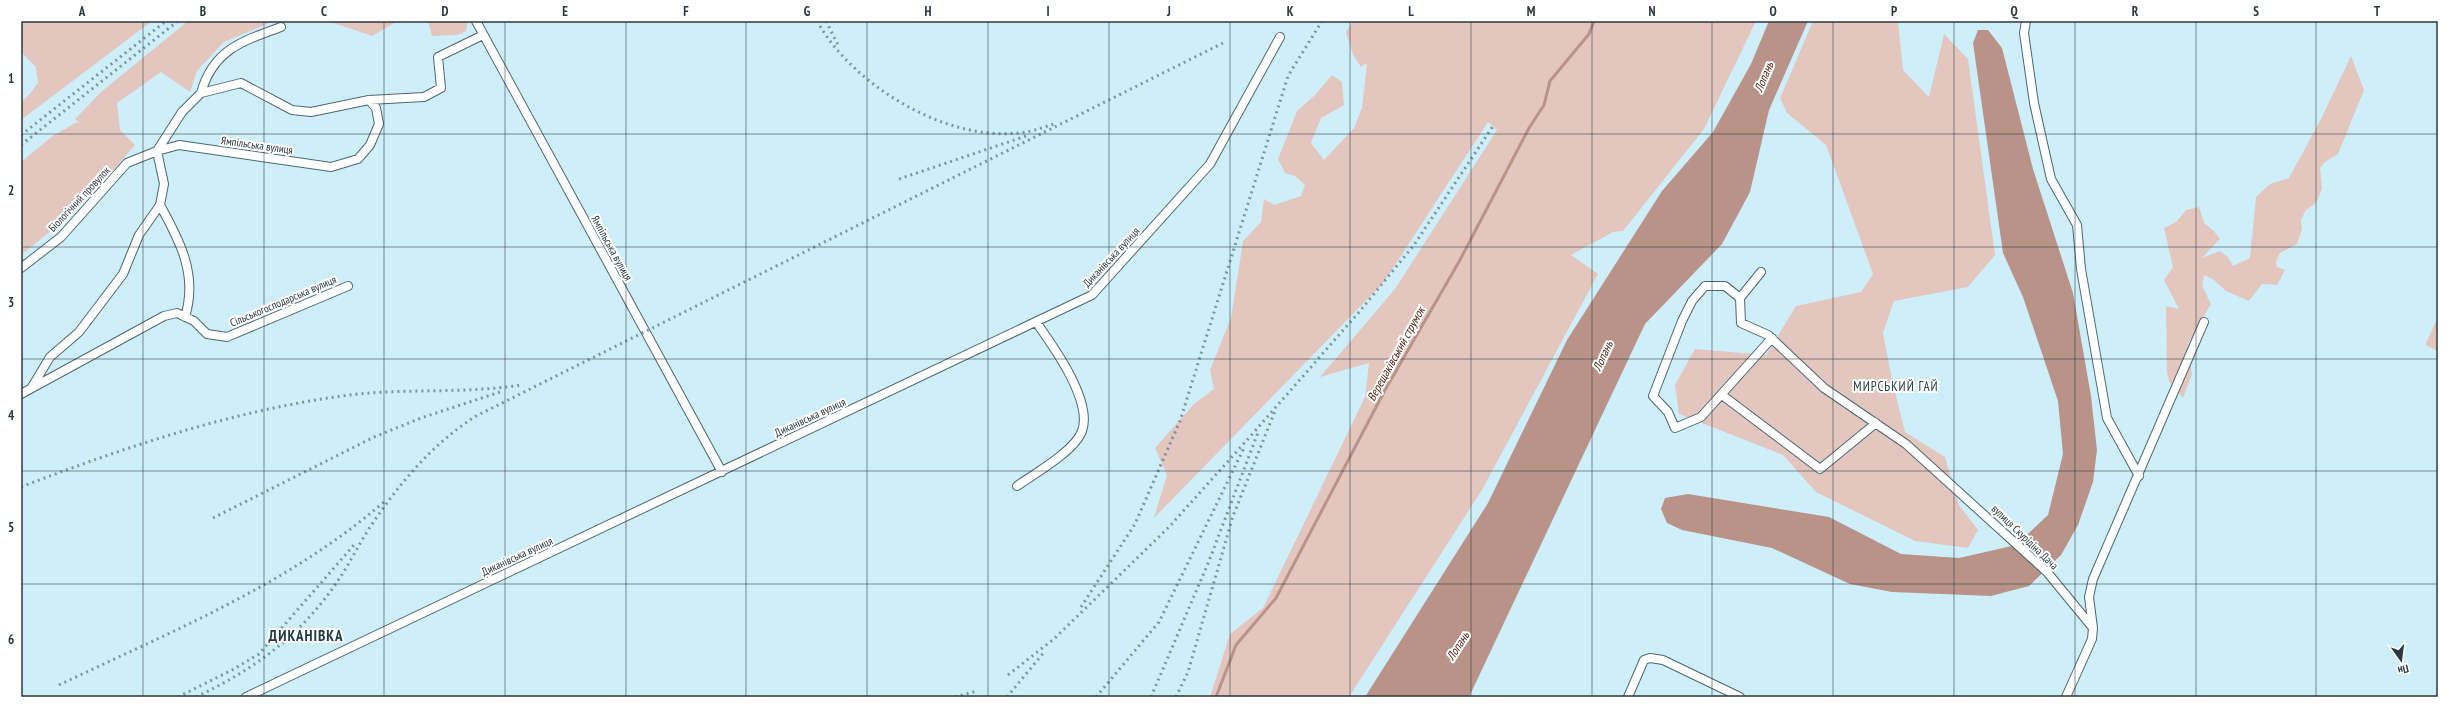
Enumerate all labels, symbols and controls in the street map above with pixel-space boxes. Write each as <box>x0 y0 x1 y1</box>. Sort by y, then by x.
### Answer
text: A <box>78 3 86 20</box>
text: B <box>200 3 206 20</box>
text: C <box>321 3 327 20</box>
text: D <box>442 3 449 20</box>
text: E <box>562 3 568 20</box>
text: F <box>683 3 689 20</box>
text: G <box>804 3 811 20</box>
text: H <box>925 3 932 20</box>
text: I <box>1046 3 1050 20</box>
text: J <box>1166 3 1171 20</box>
text: K <box>1287 3 1294 20</box>
text: L <box>1408 3 1414 20</box>
text: M <box>1527 3 1536 20</box>
text: N <box>1648 3 1656 20</box>
text: O <box>1769 3 1777 20</box>
text: P <box>1891 3 1897 20</box>
text: Q <box>2010 3 2018 20</box>
text: R <box>2132 3 2139 20</box>
text: S <box>2253 3 2259 20</box>
text: T <box>2374 3 2381 20</box>
water label: Лопань <box>1750 59 1777 95</box>
text: 1 <box>8 70 14 87</box>
street label: Ямпільська вулиця <box>220 133 294 157</box>
street label: Біологічний провулок <box>45 163 113 235</box>
text: 2 <box>8 182 14 199</box>
street label: Ямпільська вулиця <box>588 213 636 283</box>
street label: Диканівська вулиця <box>1080 224 1142 290</box>
street label: Сільськогосподарська вулиця <box>228 272 338 330</box>
text: 3 <box>8 294 14 311</box>
water label: Верещаківський струмок <box>1364 303 1428 403</box>
water label: Лопань <box>1589 338 1616 374</box>
district label: МИРСЬКИЙ ГАЙ <box>1853 378 1939 395</box>
street label: Диканівська вулиця <box>772 394 848 440</box>
text: 4 <box>8 407 15 424</box>
street label: вулиця Скурідіна Дача <box>1989 502 2061 572</box>
text: 5 <box>8 519 14 536</box>
street label: Диканівська вулиця <box>479 533 555 579</box>
district label: ДИКАНІВКА <box>269 626 343 645</box>
water label: Лопань <box>1442 628 1473 664</box>
text: 6 <box>8 631 14 648</box>
north arrow <box>2381 640 2421 680</box>
text: Пн <box>2396 662 2410 678</box>

